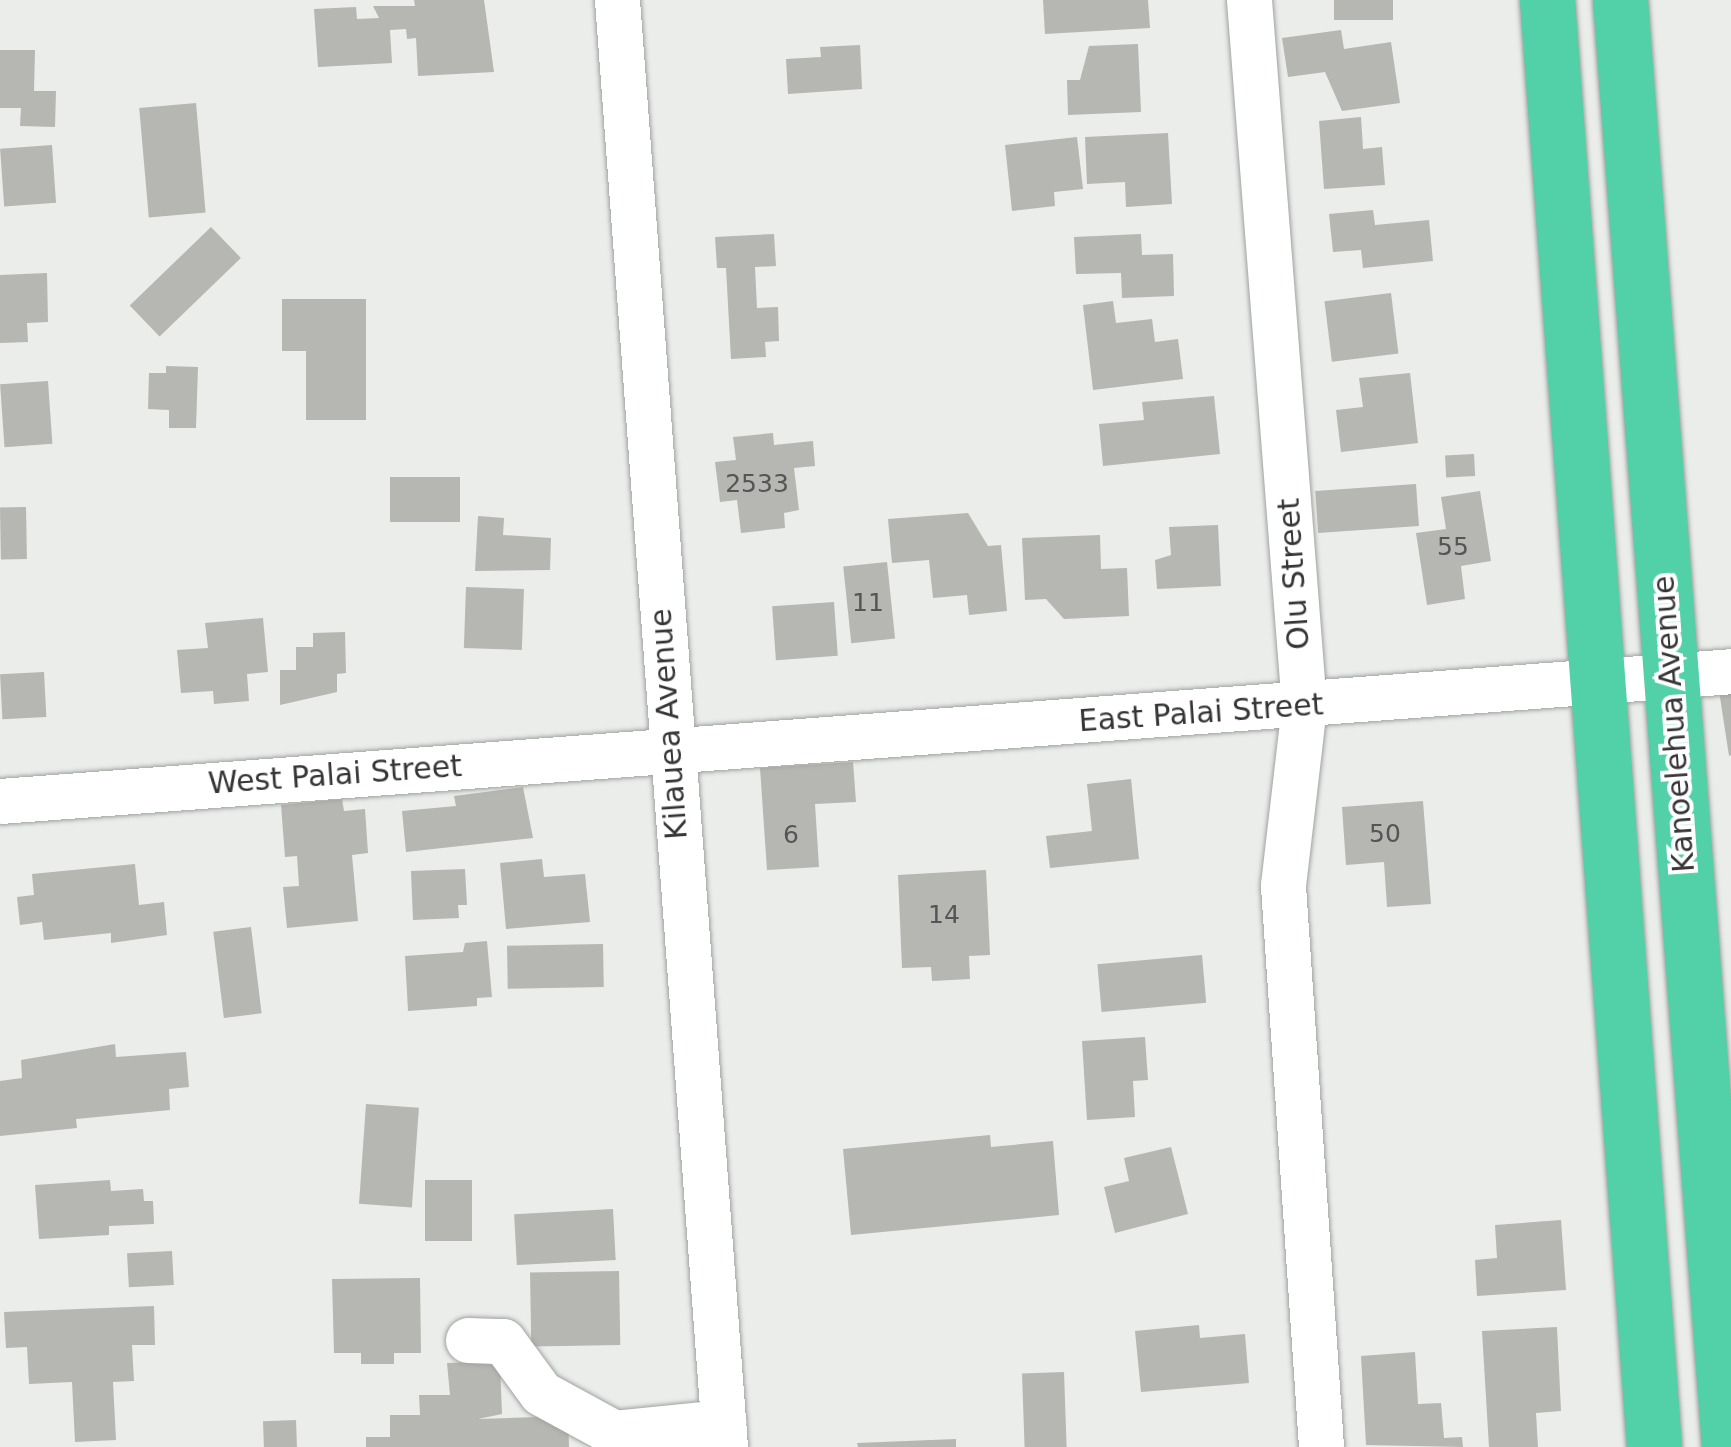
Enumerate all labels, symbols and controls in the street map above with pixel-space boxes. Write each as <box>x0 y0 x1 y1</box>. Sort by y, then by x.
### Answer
house number: 2533 <box>725 469 789 499</box>
street label: Olu Street <box>1271 497 1317 651</box>
house number: 55 <box>1437 532 1469 562</box>
street label: Kanoelehua Avenue <box>1646 574 1702 874</box>
house number: 11 <box>852 588 884 618</box>
street label: Kilauea Avenue <box>643 607 695 841</box>
street label: East Palai Street <box>1077 686 1325 740</box>
street label: West Palai Street <box>207 748 463 802</box>
house number: 50 <box>1369 819 1401 849</box>
house number: 6 <box>783 820 799 850</box>
house number: 14 <box>928 900 960 930</box>

